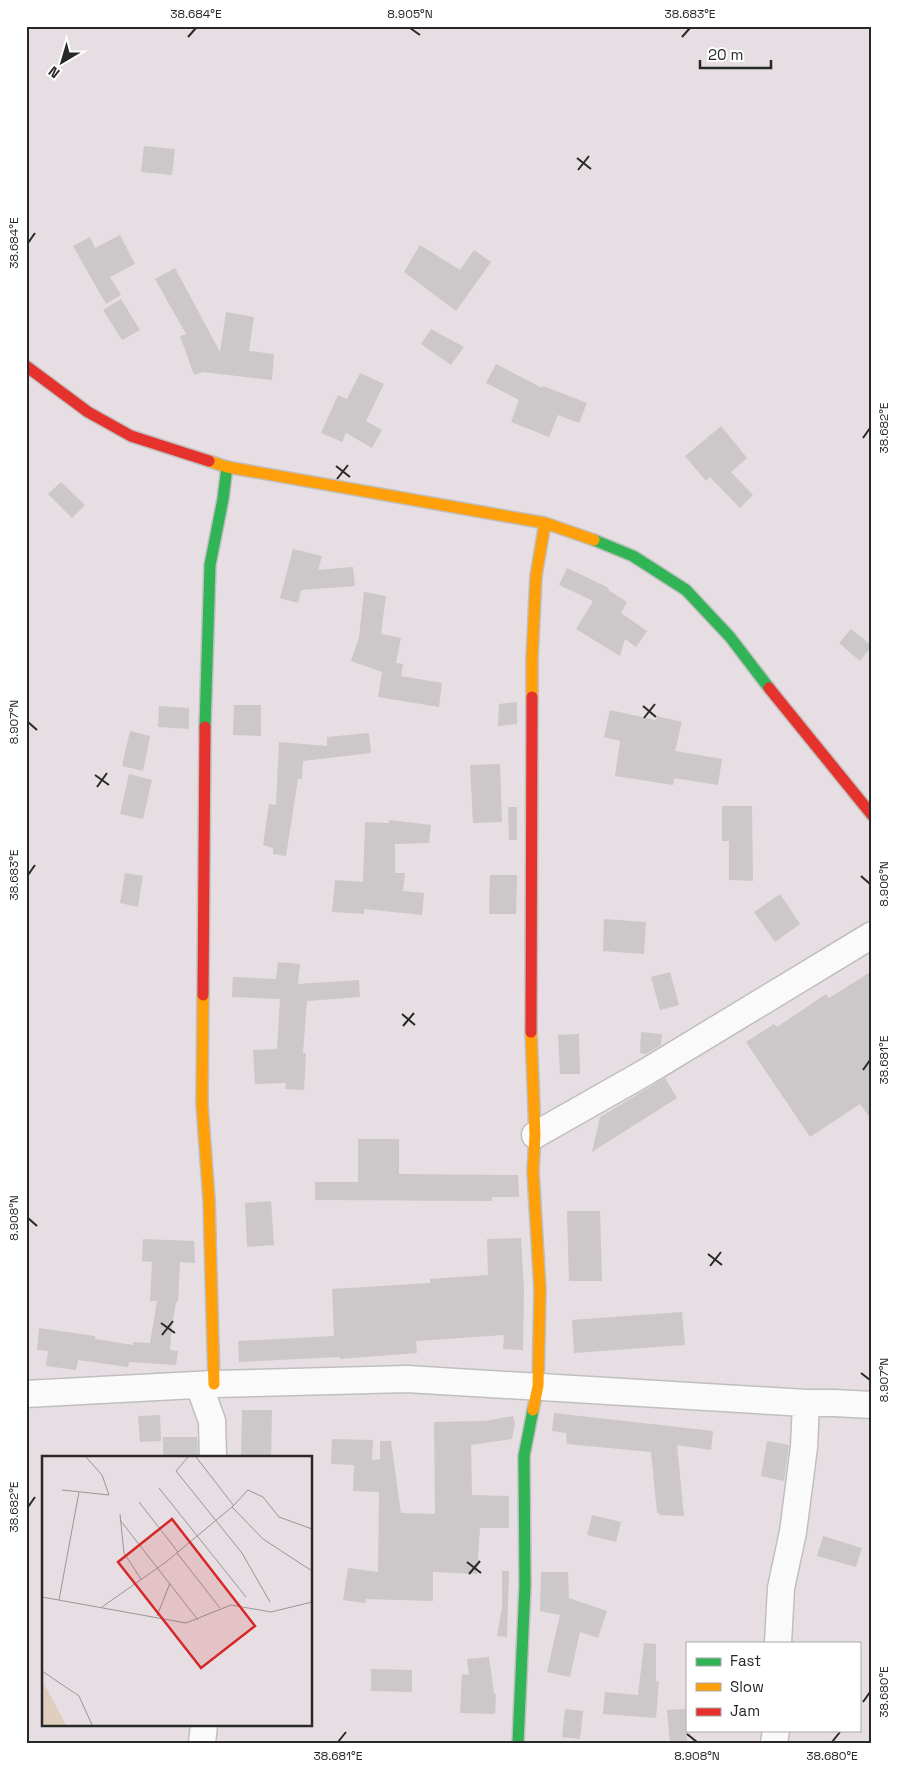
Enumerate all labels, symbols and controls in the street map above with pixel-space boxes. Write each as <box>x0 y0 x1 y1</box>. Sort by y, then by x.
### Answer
text: 38.684°E <box>170 6 222 22</box>
text: 8.905°N <box>387 6 433 22</box>
text: 38.683°E <box>664 6 716 22</box>
north arrow <box>38 38 88 88</box>
scale bar <box>700 38 772 70</box>
text: 20 m <box>708 45 743 64</box>
text: N <box>45 62 63 82</box>
text: 38.684°E <box>6 217 22 269</box>
text: 38.682°E <box>876 402 892 454</box>
text: 8.907°N <box>6 700 22 744</box>
text: 38.683°E <box>6 849 22 901</box>
text: 8.906°N <box>876 861 892 907</box>
text: 38.681°E <box>876 1035 892 1084</box>
text: 8.908°N <box>6 1195 22 1241</box>
text: 8.907°N <box>876 1358 892 1402</box>
inset map <box>42 1456 312 1726</box>
text: 38.682°E <box>6 1481 22 1533</box>
legend <box>686 1642 860 1732</box>
text: Fast <box>730 1651 761 1670</box>
text: 38.680°E <box>876 1666 892 1718</box>
text: Slow <box>730 1677 764 1696</box>
text: Jam <box>730 1701 760 1720</box>
text: 38.681°E <box>314 1748 363 1764</box>
text: 8.908°N <box>674 1748 720 1764</box>
text: 38.680°E <box>806 1748 858 1764</box>

